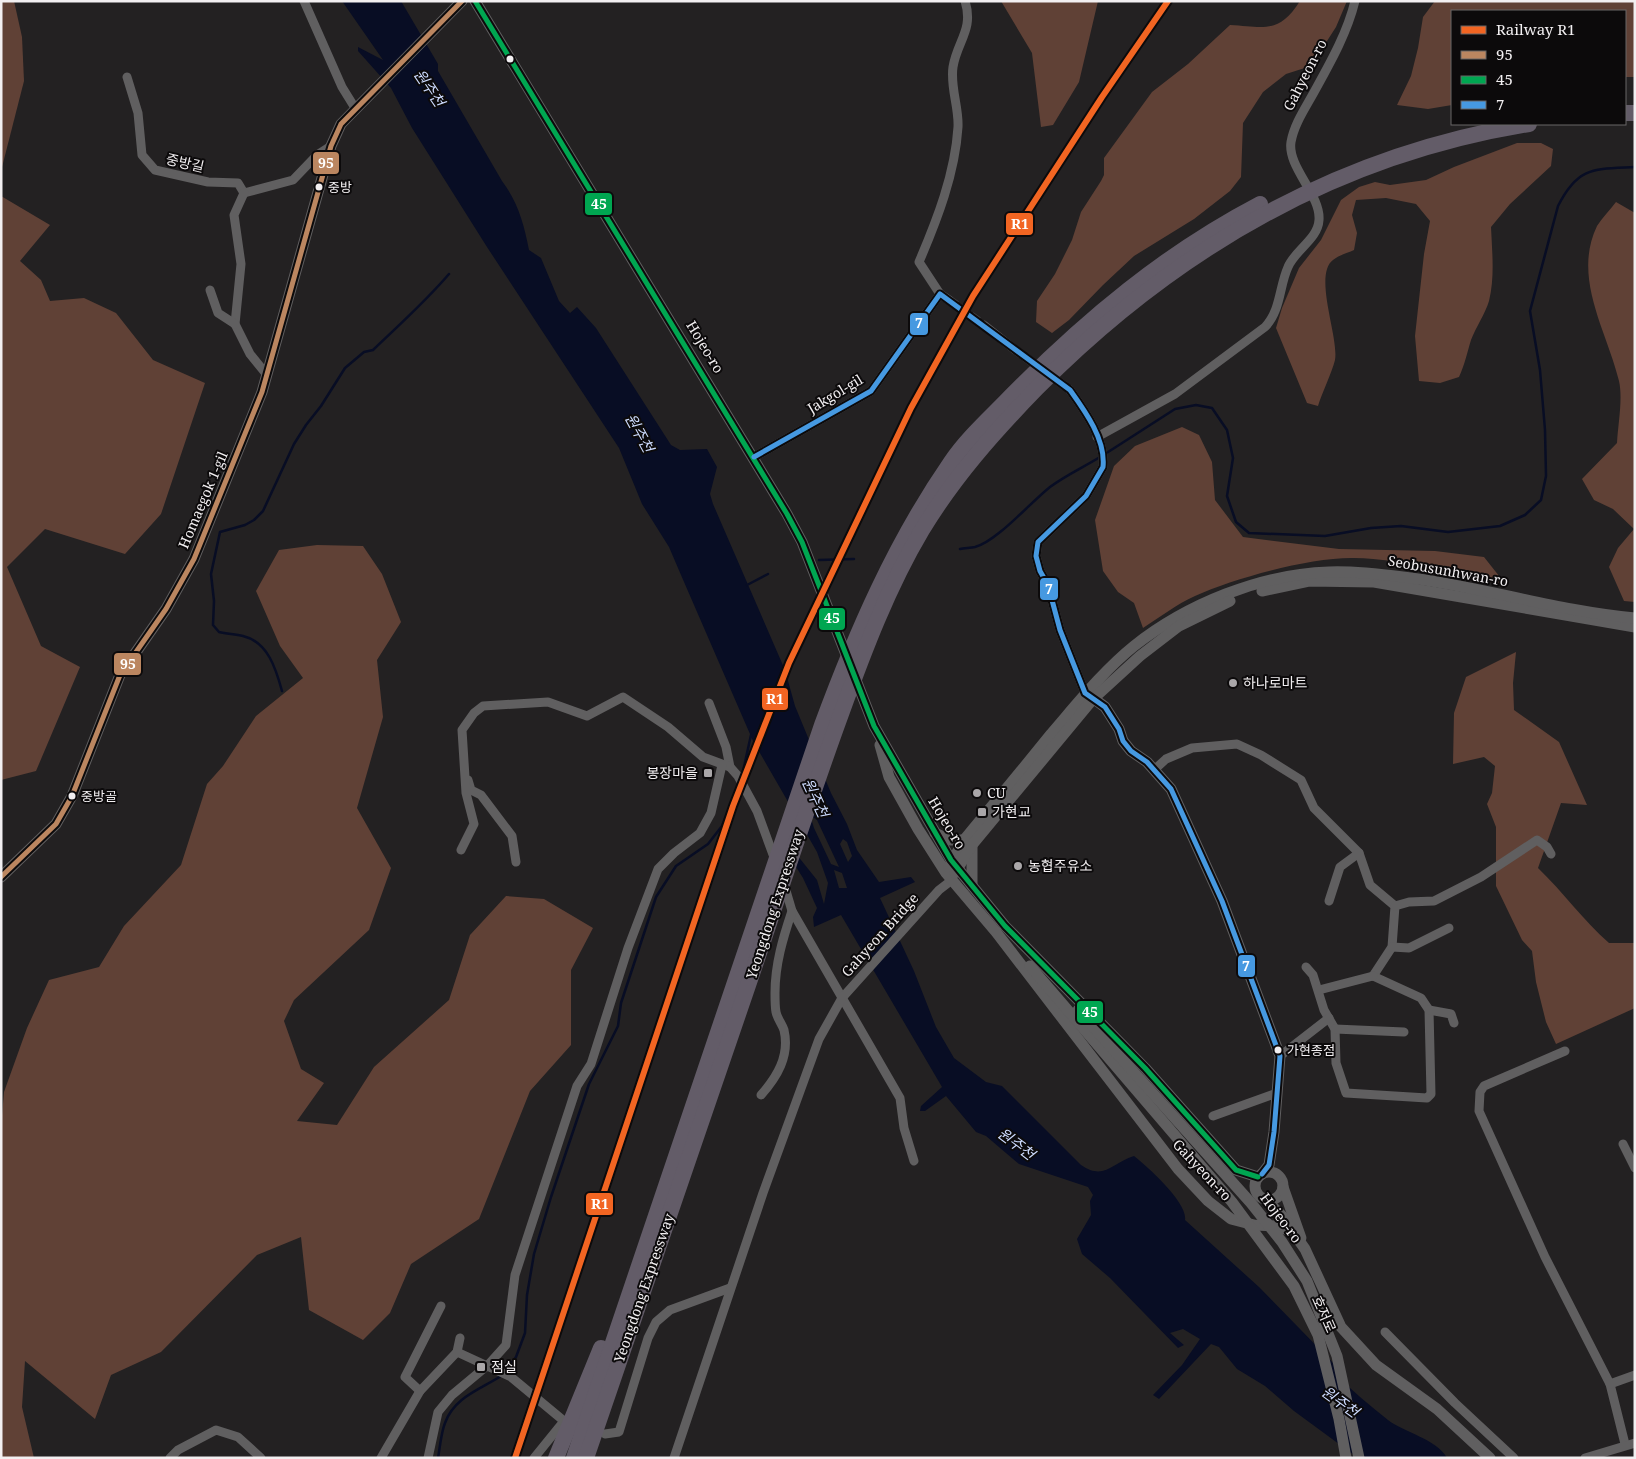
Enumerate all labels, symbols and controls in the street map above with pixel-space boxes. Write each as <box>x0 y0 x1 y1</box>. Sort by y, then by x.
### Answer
legend <box>1451 10 1626 125</box>
text: Railway R1 <box>1496 19 1575 39</box>
street label: Gahyeon-ro <box>1278 36 1331 114</box>
text: 95 <box>1496 44 1513 64</box>
unlabelled marker <box>505 54 515 64</box>
water label: 원주천 <box>410 65 451 112</box>
text: 45 <box>1496 69 1513 89</box>
text: 7 <box>1496 94 1504 114</box>
street label: 중방길 <box>164 149 206 176</box>
line badge: 95 <box>312 151 340 175</box>
text: 95 <box>318 153 334 172</box>
place label: 중방 <box>328 178 352 196</box>
marker: 중방 <box>314 182 324 192</box>
line badge: 45 <box>584 192 613 216</box>
text: 45 <box>591 194 607 213</box>
line badge: R1 <box>1005 212 1034 236</box>
text: R1 <box>1011 214 1029 233</box>
line badge: 7 <box>909 312 929 336</box>
text: 7 <box>915 313 923 332</box>
street label: Hojeo-ro <box>682 317 728 376</box>
street label: Jakgol-gil <box>803 369 867 418</box>
water label: 원주천 <box>621 410 660 457</box>
street label: Homaegok 1-gil <box>174 448 232 551</box>
street label: Seobusunhwan-ro <box>1386 551 1510 590</box>
line badge: 7 <box>1039 577 1059 601</box>
text: 7 <box>1045 579 1053 598</box>
line badge: 45 <box>818 607 846 631</box>
text: 45 <box>824 608 840 627</box>
line badge: 95 <box>113 652 142 676</box>
text: 95 <box>120 654 136 673</box>
place label: 하나로마트 <box>1243 673 1308 692</box>
marker: 하나로마트 <box>1227 677 1239 689</box>
line badge: R1 <box>761 687 789 711</box>
text: R1 <box>766 689 784 708</box>
place label: 봉장마을 <box>646 763 698 782</box>
marker: 봉장마을 <box>702 767 714 779</box>
water label: 원주천 <box>798 775 835 823</box>
place label: CU <box>987 783 1006 802</box>
place label: 중방골 <box>81 787 117 805</box>
marker: CU <box>971 787 983 799</box>
marker: 중방골 <box>67 791 77 801</box>
street label: Hojeo-ro <box>924 793 970 852</box>
place label: 가현교 <box>992 802 1031 821</box>
marker: 가현교 <box>976 806 988 818</box>
street label: Yeongdong Expressway <box>741 826 808 982</box>
place label: 농협주유소 <box>1028 856 1093 875</box>
marker: 농협주유소 <box>1012 860 1024 872</box>
street label: Gahyeon Bridge <box>837 889 922 981</box>
line badge: 7 <box>1237 954 1256 978</box>
text: 7 <box>1242 956 1250 975</box>
line badge: 45 <box>1076 1000 1104 1024</box>
text: 45 <box>1082 1002 1098 1021</box>
place label: 가현종점 <box>1287 1041 1335 1059</box>
marker: 가현종점 <box>1273 1045 1283 1055</box>
water label: 원주천 <box>994 1123 1041 1165</box>
street label: Gahyeon-ro <box>1169 1135 1236 1205</box>
street label: Hojeo-ro <box>1256 1189 1306 1247</box>
line badge: R1 <box>585 1192 614 1216</box>
text: R1 <box>591 1194 609 1213</box>
street label: Yeongdong Expressway <box>609 1211 678 1366</box>
street label: 호저로 <box>1308 1292 1341 1335</box>
place label: 점실 <box>491 1357 517 1376</box>
marker: 점실 <box>475 1361 487 1373</box>
water label: 원주천 <box>1318 1381 1365 1423</box>

